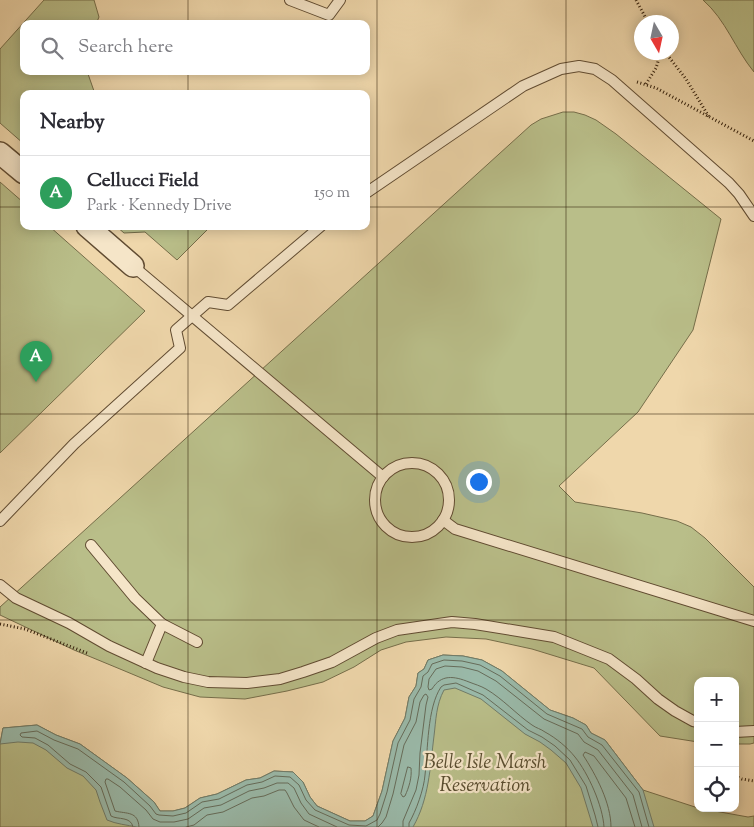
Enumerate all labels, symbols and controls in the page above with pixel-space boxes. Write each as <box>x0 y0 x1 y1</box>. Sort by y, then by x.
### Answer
north arrow <box>634 15 679 60</box>
search box <box>20 20 370 75</box>
icon: search <box>38 34 66 62</box>
text: Search here <box>78 34 173 61</box>
text: Nearby <box>40 108 105 138</box>
text: Cellucci Field <box>87 168 199 195</box>
text: A <box>50 182 63 205</box>
text: 150 m <box>314 182 350 205</box>
text: Park · Kennedy Drive <box>87 195 232 218</box>
pin: A <box>20 341 52 382</box>
your location <box>466 469 492 495</box>
map controls <box>694 677 739 812</box>
button: + <box>694 677 739 722</box>
button: − <box>694 722 739 767</box>
park label: Belle Isle Marsh Reservation <box>423 749 547 801</box>
button: locate <box>694 767 739 812</box>

